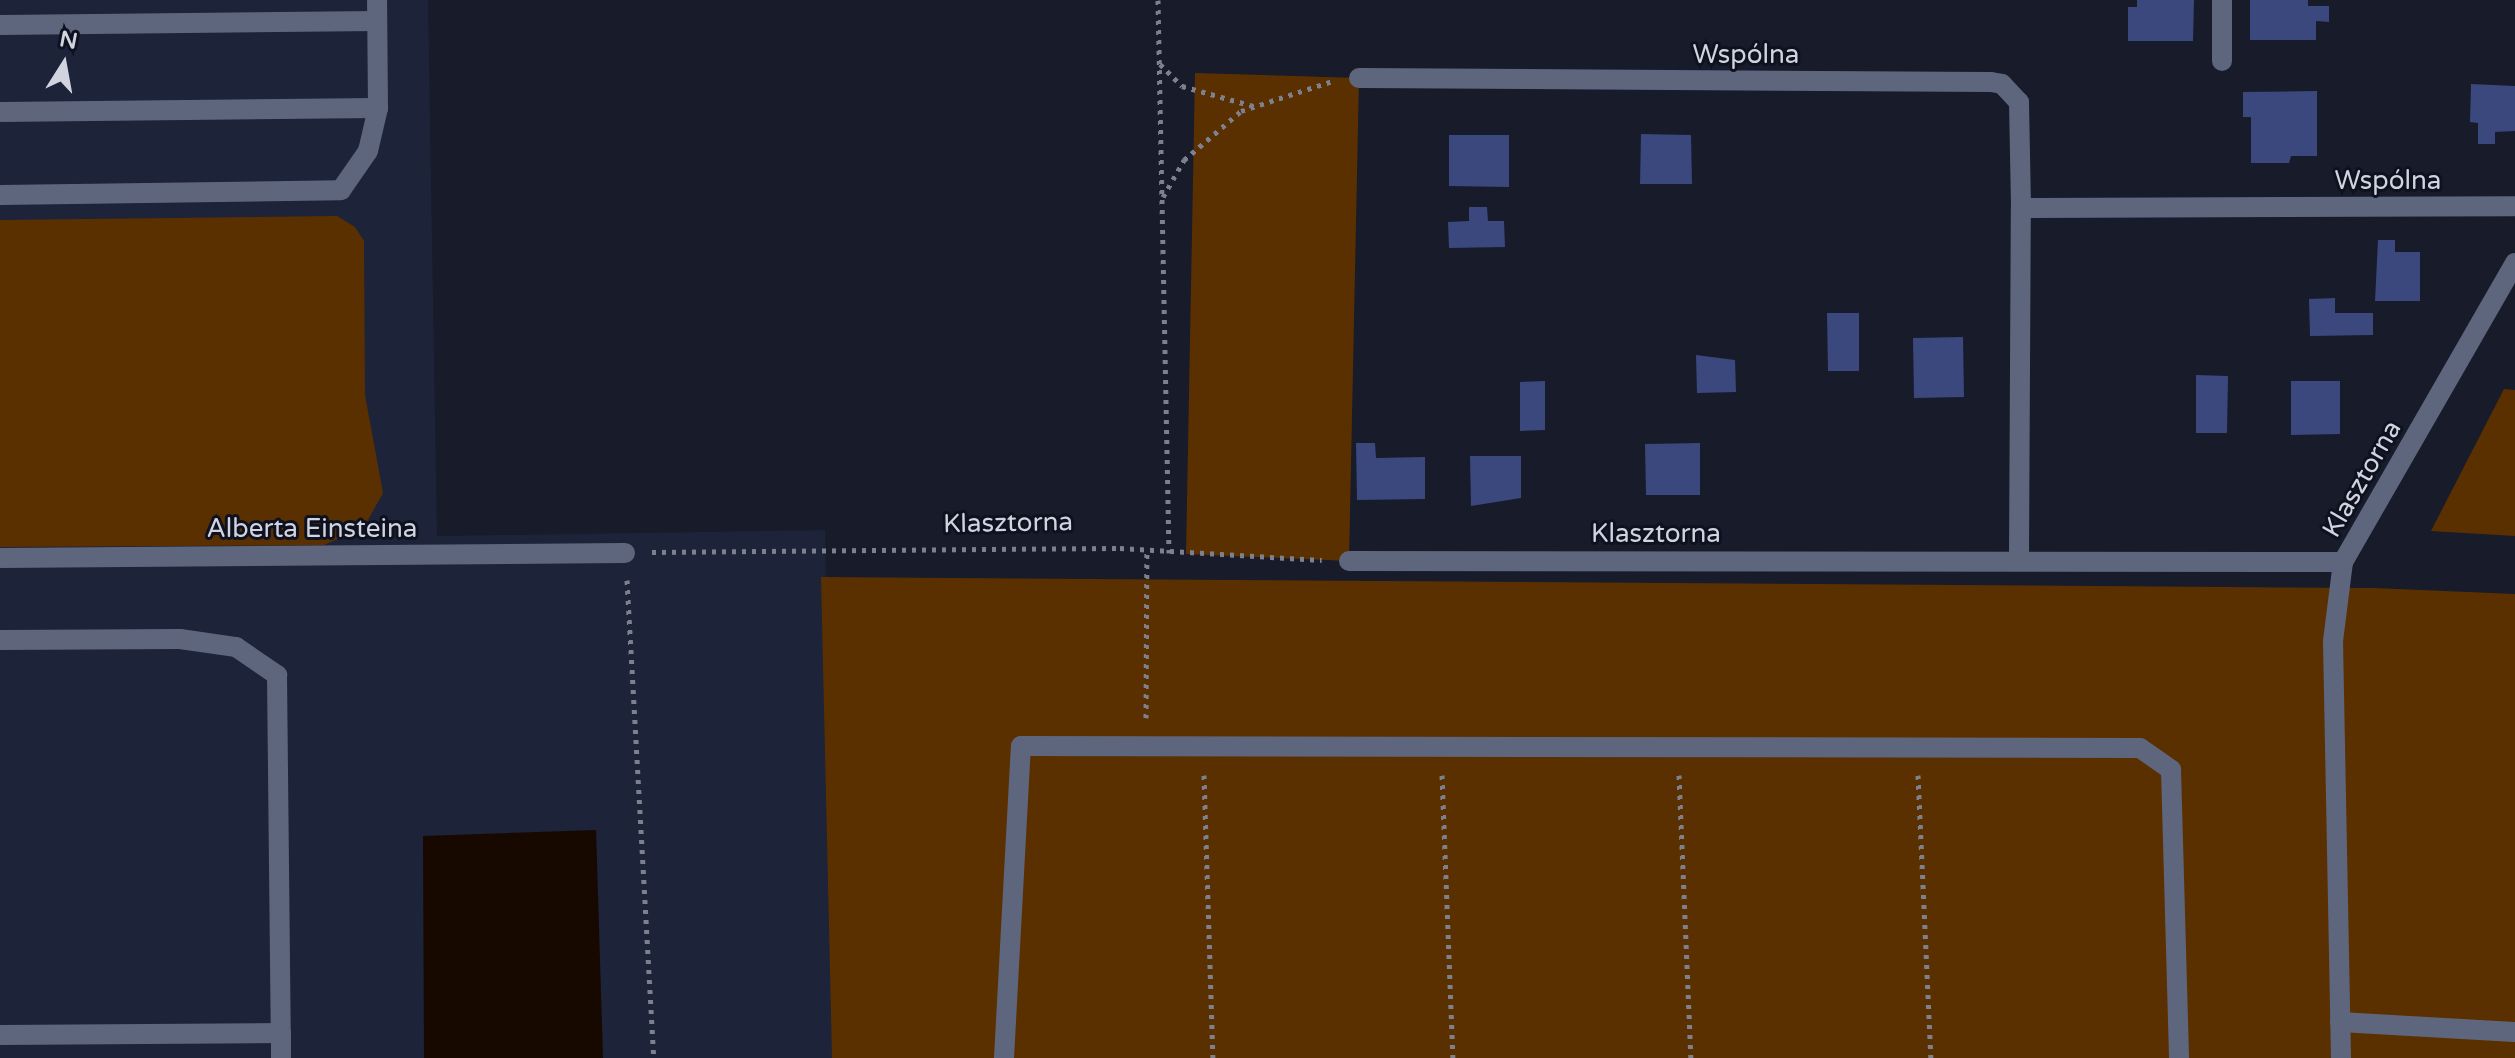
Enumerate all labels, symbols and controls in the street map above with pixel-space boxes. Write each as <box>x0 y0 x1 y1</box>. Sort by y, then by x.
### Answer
north arrow <box>24 24 104 104</box>
text: N <box>57 26 80 55</box>
street label: Wspólna <box>1693 39 1799 71</box>
street label: Wspólna <box>2335 165 2441 197</box>
street label: Klasztorna <box>2316 415 2408 543</box>
street label: Klasztorna <box>943 506 1073 540</box>
street label: Alberta Einsteina <box>207 513 417 545</box>
street label: Klasztorna <box>1591 518 1721 550</box>

